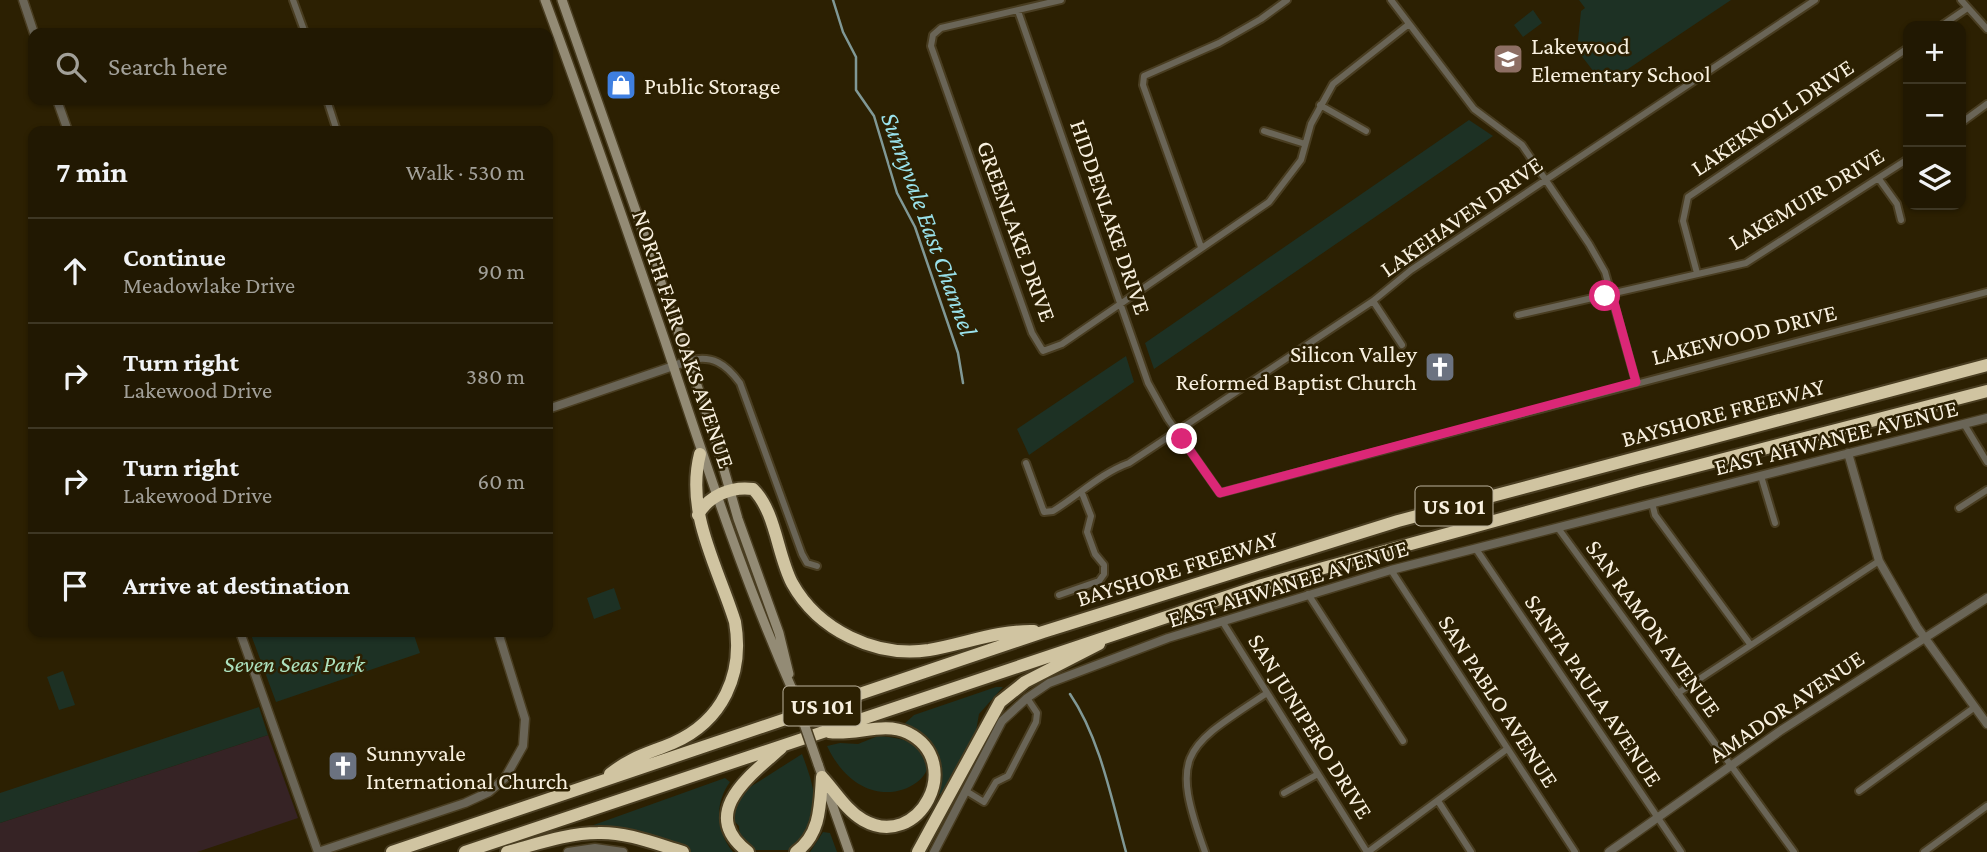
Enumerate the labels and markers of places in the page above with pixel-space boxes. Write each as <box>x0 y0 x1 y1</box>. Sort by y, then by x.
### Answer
place label: Lakewood Elementary School <box>1531 32 1711 87</box>
school or university icon: Lakewood Elementary School <box>1491 42 1525 76</box>
shop icon: Public Storage <box>604 68 638 102</box>
place label: Public Storage <box>644 72 780 99</box>
place label: Silicon Valley Reformed Baptist Church <box>1176 340 1418 395</box>
church icon: Silicon Valley Reformed Baptist Church <box>1423 350 1457 384</box>
place label: Sunnyvale International Church <box>366 739 569 794</box>
church icon: Sunnyvale International Church <box>326 749 360 783</box>

